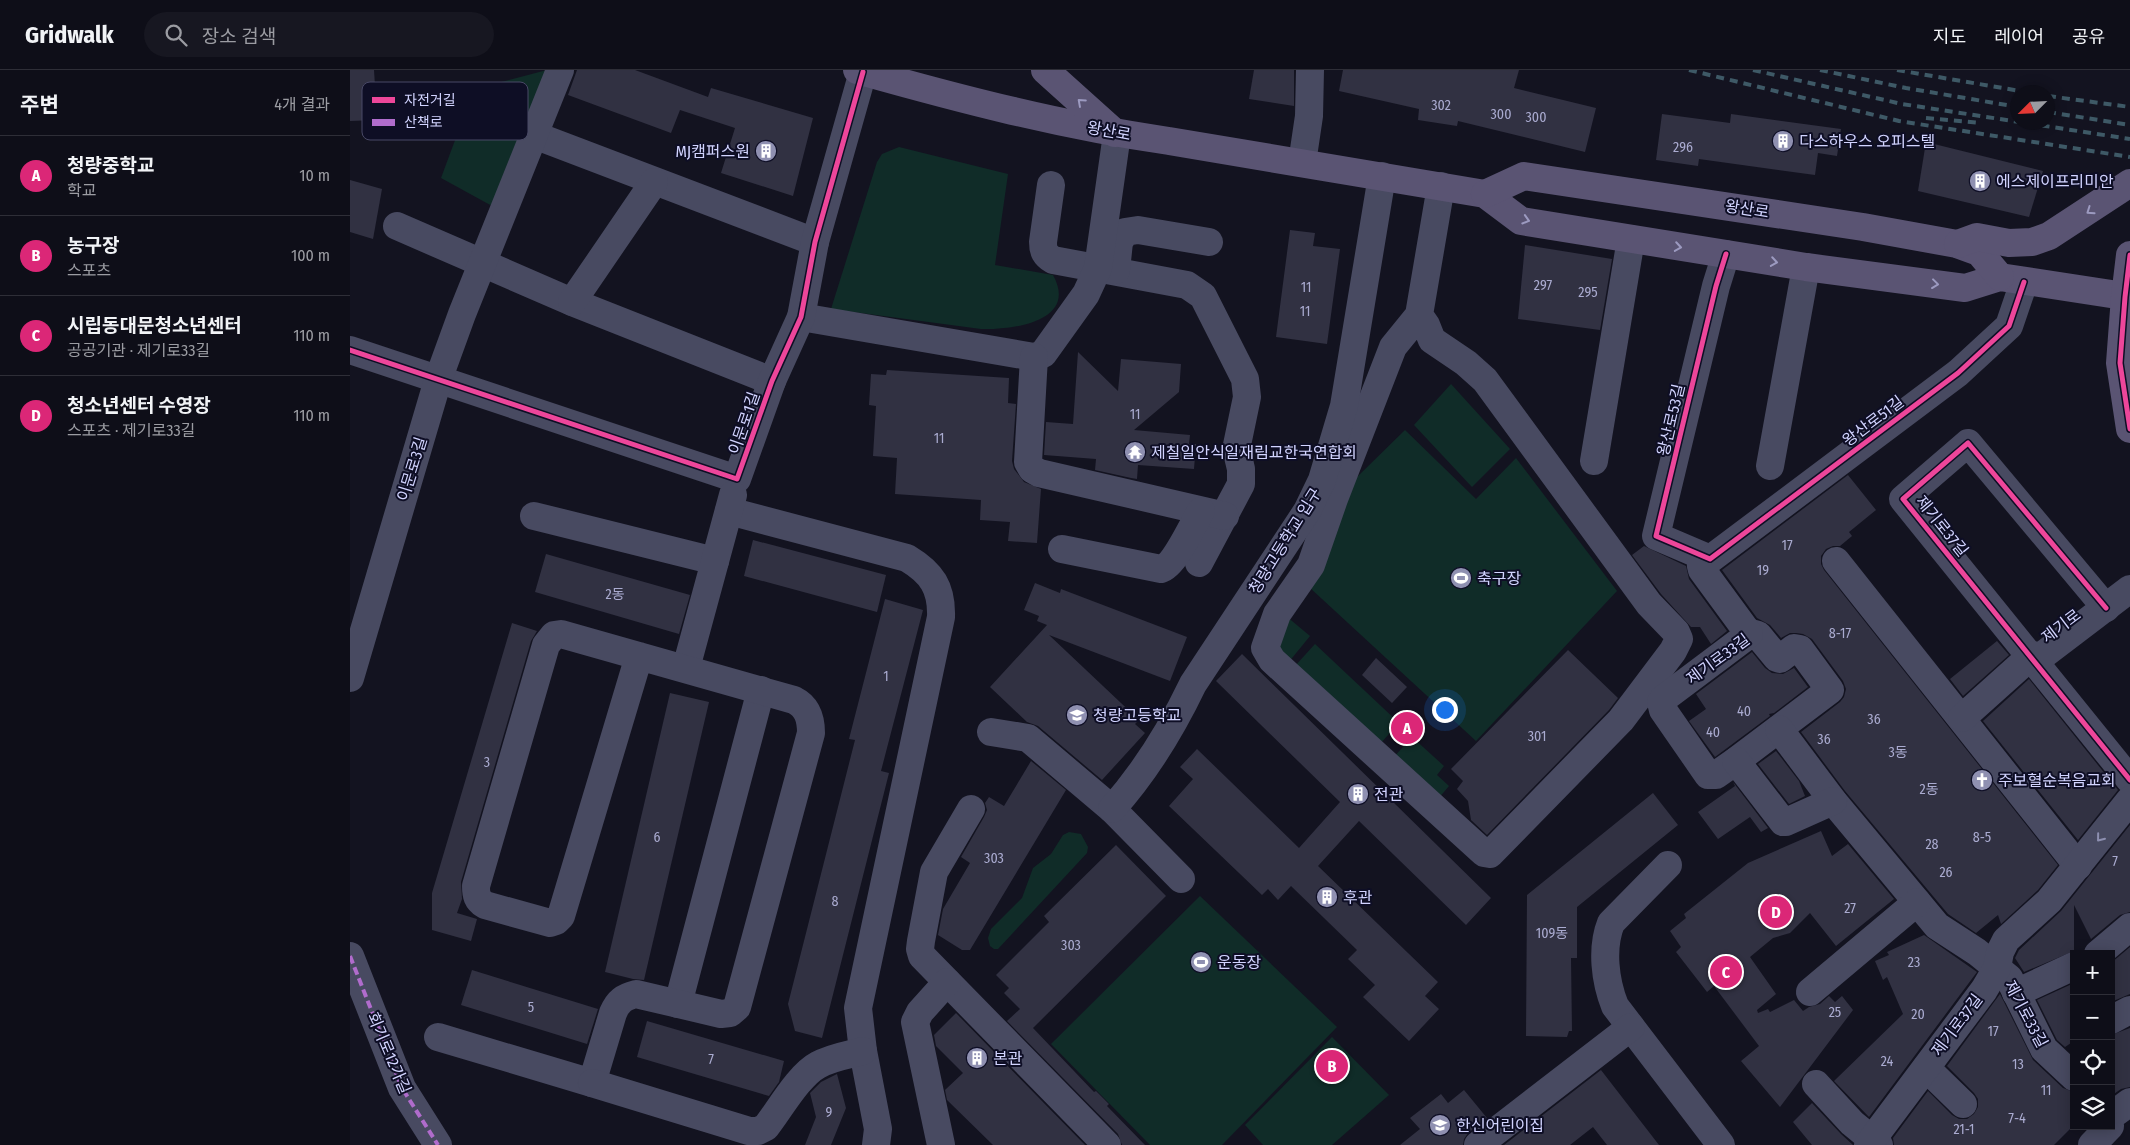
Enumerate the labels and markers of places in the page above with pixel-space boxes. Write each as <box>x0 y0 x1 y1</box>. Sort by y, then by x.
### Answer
building icon: 다스하우스 오피스텔 <box>1771 129 1795 153</box>
place label: 다스하우스 오피스텔 <box>1799 132 1935 151</box>
building icon: MJ캠퍼스원 <box>754 139 778 163</box>
place label: MJ캠퍼스원 <box>675 142 750 161</box>
building icon: 에스제이프리미안 <box>1968 169 1992 193</box>
place label: 에스제이프리미안 <box>1996 172 2114 191</box>
temple icon: 제칠일안식일재림교한국연합회 <box>1123 440 1147 464</box>
place label: 제칠일안식일재림교한국연합회 <box>1151 443 1357 462</box>
sports icon: 축구장 <box>1449 566 1473 590</box>
place label: 축구장 <box>1477 569 1521 588</box>
school or university icon: 청량고등학교 <box>1065 703 1089 727</box>
place label: 청량고등학교 <box>1093 706 1181 725</box>
pin: A <box>1391 709 1423 747</box>
church icon: 주보혈순복음교회 <box>1970 768 1994 792</box>
place label: 주보혈순복음교회 <box>1998 771 2116 790</box>
building icon: 전관 <box>1346 782 1370 806</box>
place label: 전관 <box>1374 785 1404 804</box>
building icon: 후관 <box>1315 885 1339 909</box>
place label: 후관 <box>1343 888 1373 907</box>
pin: D <box>1760 893 1792 931</box>
sports icon: 운동장 <box>1189 950 1213 974</box>
place label: 운동장 <box>1217 953 1261 972</box>
pin: C <box>1710 953 1742 991</box>
building icon: 본관 <box>965 1046 989 1070</box>
pin: B <box>1316 1047 1348 1085</box>
place label: 본관 <box>993 1049 1023 1068</box>
school or university icon: 한신어린이집 <box>1428 1113 1452 1137</box>
place label: 한신어린이집 <box>1456 1116 1544 1135</box>

